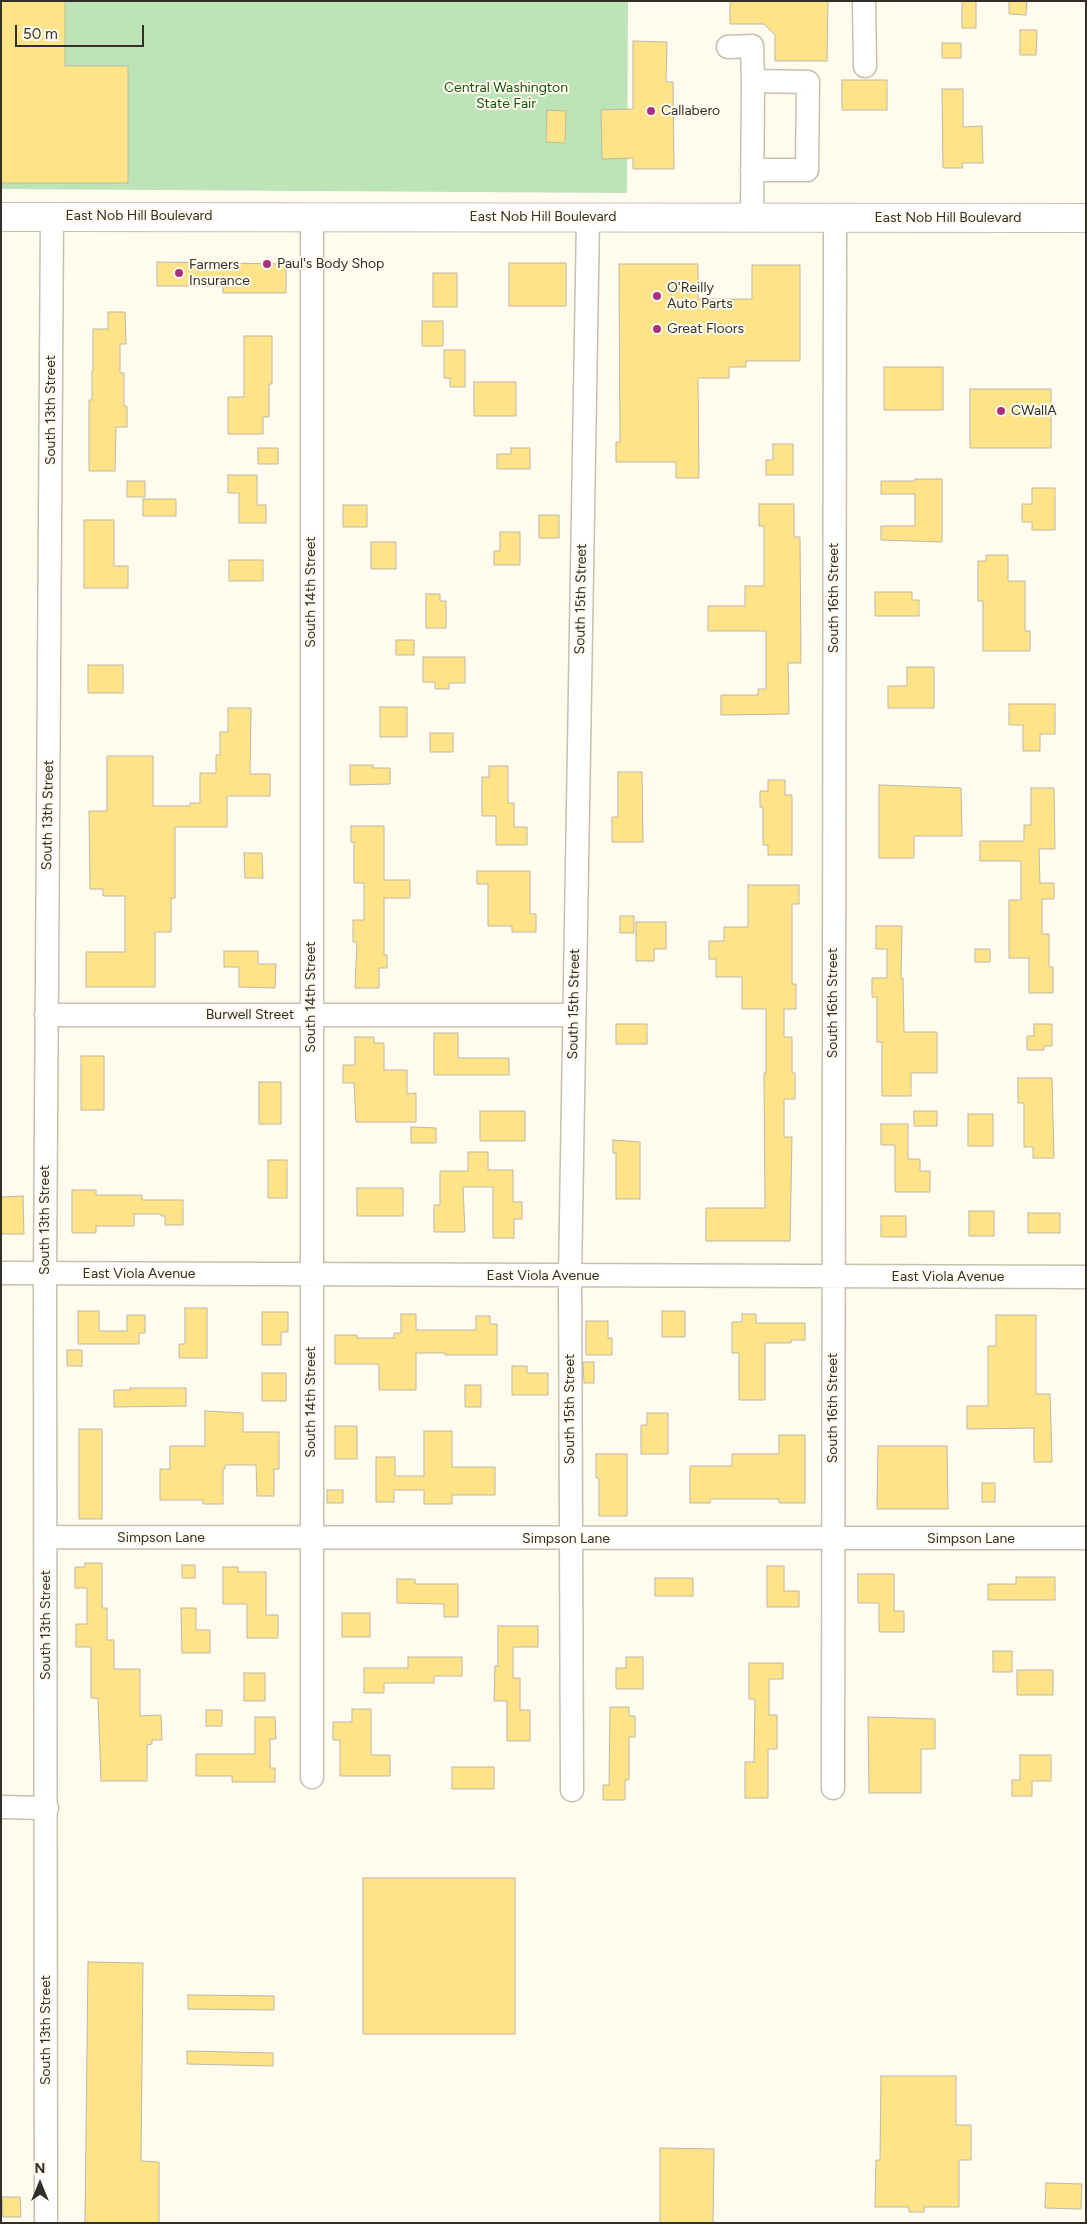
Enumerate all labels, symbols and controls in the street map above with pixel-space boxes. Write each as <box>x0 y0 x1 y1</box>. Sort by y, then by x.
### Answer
scale bar <box>18 15 146 47</box>
text: 50 m <box>23 25 58 43</box>
park label: Central Washington State Fair <box>444 80 568 112</box>
place label: Callabero <box>661 103 720 119</box>
marker: Callabero <box>645 105 657 117</box>
street label: East Nob Hill Boulevard <box>66 208 212 224</box>
street label: East Nob Hill Boulevard <box>470 209 616 225</box>
street label: East Nob Hill Boulevard <box>875 210 1021 226</box>
place label: Paul's Body Shop <box>277 256 384 272</box>
place label: Farmers Insurance <box>189 257 250 290</box>
marker: Paul's Body Shop <box>261 258 273 270</box>
marker: Farmers Insurance <box>173 267 185 279</box>
place label: O'Reilly Auto Parts <box>667 280 733 312</box>
marker: O'Reilly Auto Parts <box>651 290 663 302</box>
place label: Great Floors <box>667 321 744 337</box>
marker: Great Floors <box>651 323 663 335</box>
street label: South 13th Street <box>43 355 59 465</box>
place label: CWallA <box>1011 403 1057 419</box>
marker: CWallA <box>995 405 1007 417</box>
street label: South 14th Street <box>303 536 319 648</box>
street label: South 16th Street <box>826 543 842 653</box>
street label: South 15th Street <box>572 544 590 654</box>
street label: South 13th Street <box>39 760 57 870</box>
street label: South 14th Street <box>303 941 319 1053</box>
street label: South 16th Street <box>825 948 841 1058</box>
street label: South 15th Street <box>565 949 583 1059</box>
street label: Burwell Street <box>206 1007 294 1023</box>
street label: South 13th Street <box>37 1165 53 1275</box>
street label: East Viola Avenue <box>83 1266 195 1282</box>
street label: East Viola Avenue <box>487 1268 599 1284</box>
street label: East Viola Avenue <box>892 1269 1004 1285</box>
street label: South 14th Street <box>303 1346 319 1458</box>
street label: South 16th Street <box>825 1353 841 1463</box>
street label: South 15th Street <box>562 1354 578 1464</box>
street label: Simpson Lane <box>117 1530 205 1546</box>
street label: Simpson Lane <box>522 1531 610 1547</box>
street label: Simpson Lane <box>927 1531 1015 1547</box>
street label: South 13th Street <box>38 1570 54 1680</box>
street label: South 13th Street <box>38 1975 54 2085</box>
north arrow <box>15 2159 65 2209</box>
text: N <box>35 2160 45 2177</box>

